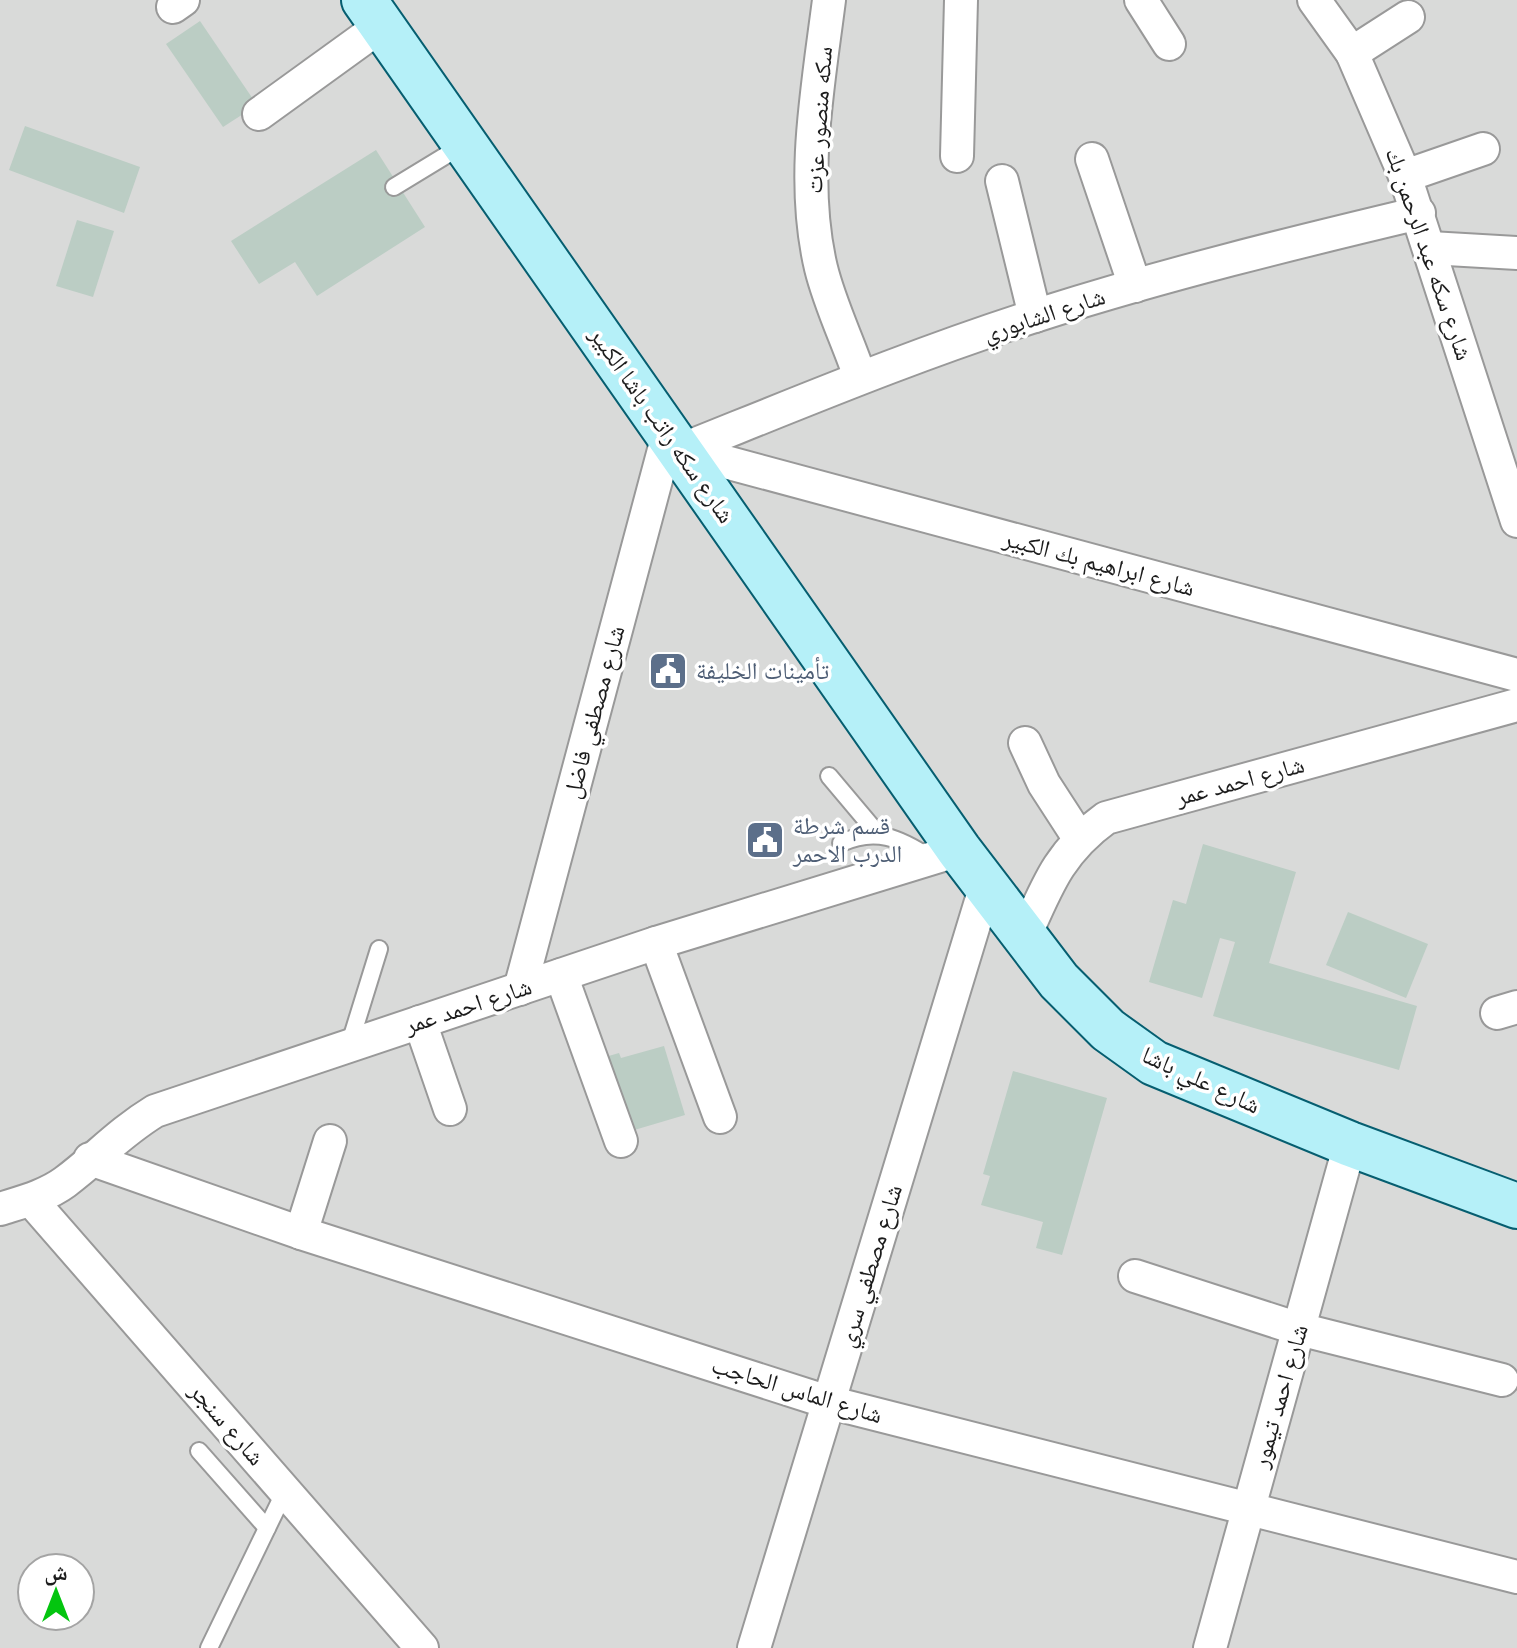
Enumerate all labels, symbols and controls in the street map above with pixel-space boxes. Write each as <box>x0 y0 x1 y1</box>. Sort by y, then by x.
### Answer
street label: سكه منصور عزت <box>796 45 839 195</box>
street label: شارع سكه عبد الرحمن بك <box>1379 143 1482 364</box>
street label: شارع الشابوري <box>978 278 1110 353</box>
street label: شارع سكه راتب باشا الكبير <box>582 319 743 529</box>
street label: شارع ابراهيم بك الكبير <box>999 520 1199 604</box>
street label: شارع مصطفي فاضل <box>554 621 635 803</box>
public building icon: تأمينات الخليفة <box>647 650 689 692</box>
place label: تأمينات الخليفة <box>696 653 829 686</box>
street label: شارع احمد عمر <box>1171 747 1308 813</box>
place label: قسم شرطة الدرب الاحمر <box>792 808 902 869</box>
public building icon: قسم شرطة الدرب الاحمر <box>744 819 786 861</box>
street label: شارع احمد عمر <box>399 968 535 1041</box>
street label: شارع علي باشا <box>1135 1037 1266 1124</box>
street label: شارع مصطفي سري <box>828 1180 913 1352</box>
street label: شارع احمد تيمور <box>1242 1320 1315 1472</box>
street label: شارع الماس الحاجب <box>708 1347 887 1430</box>
street label: شارع سنجر <box>182 1374 274 1472</box>
north arrow <box>16 1552 96 1632</box>
text: ش <box>44 1556 68 1586</box>

